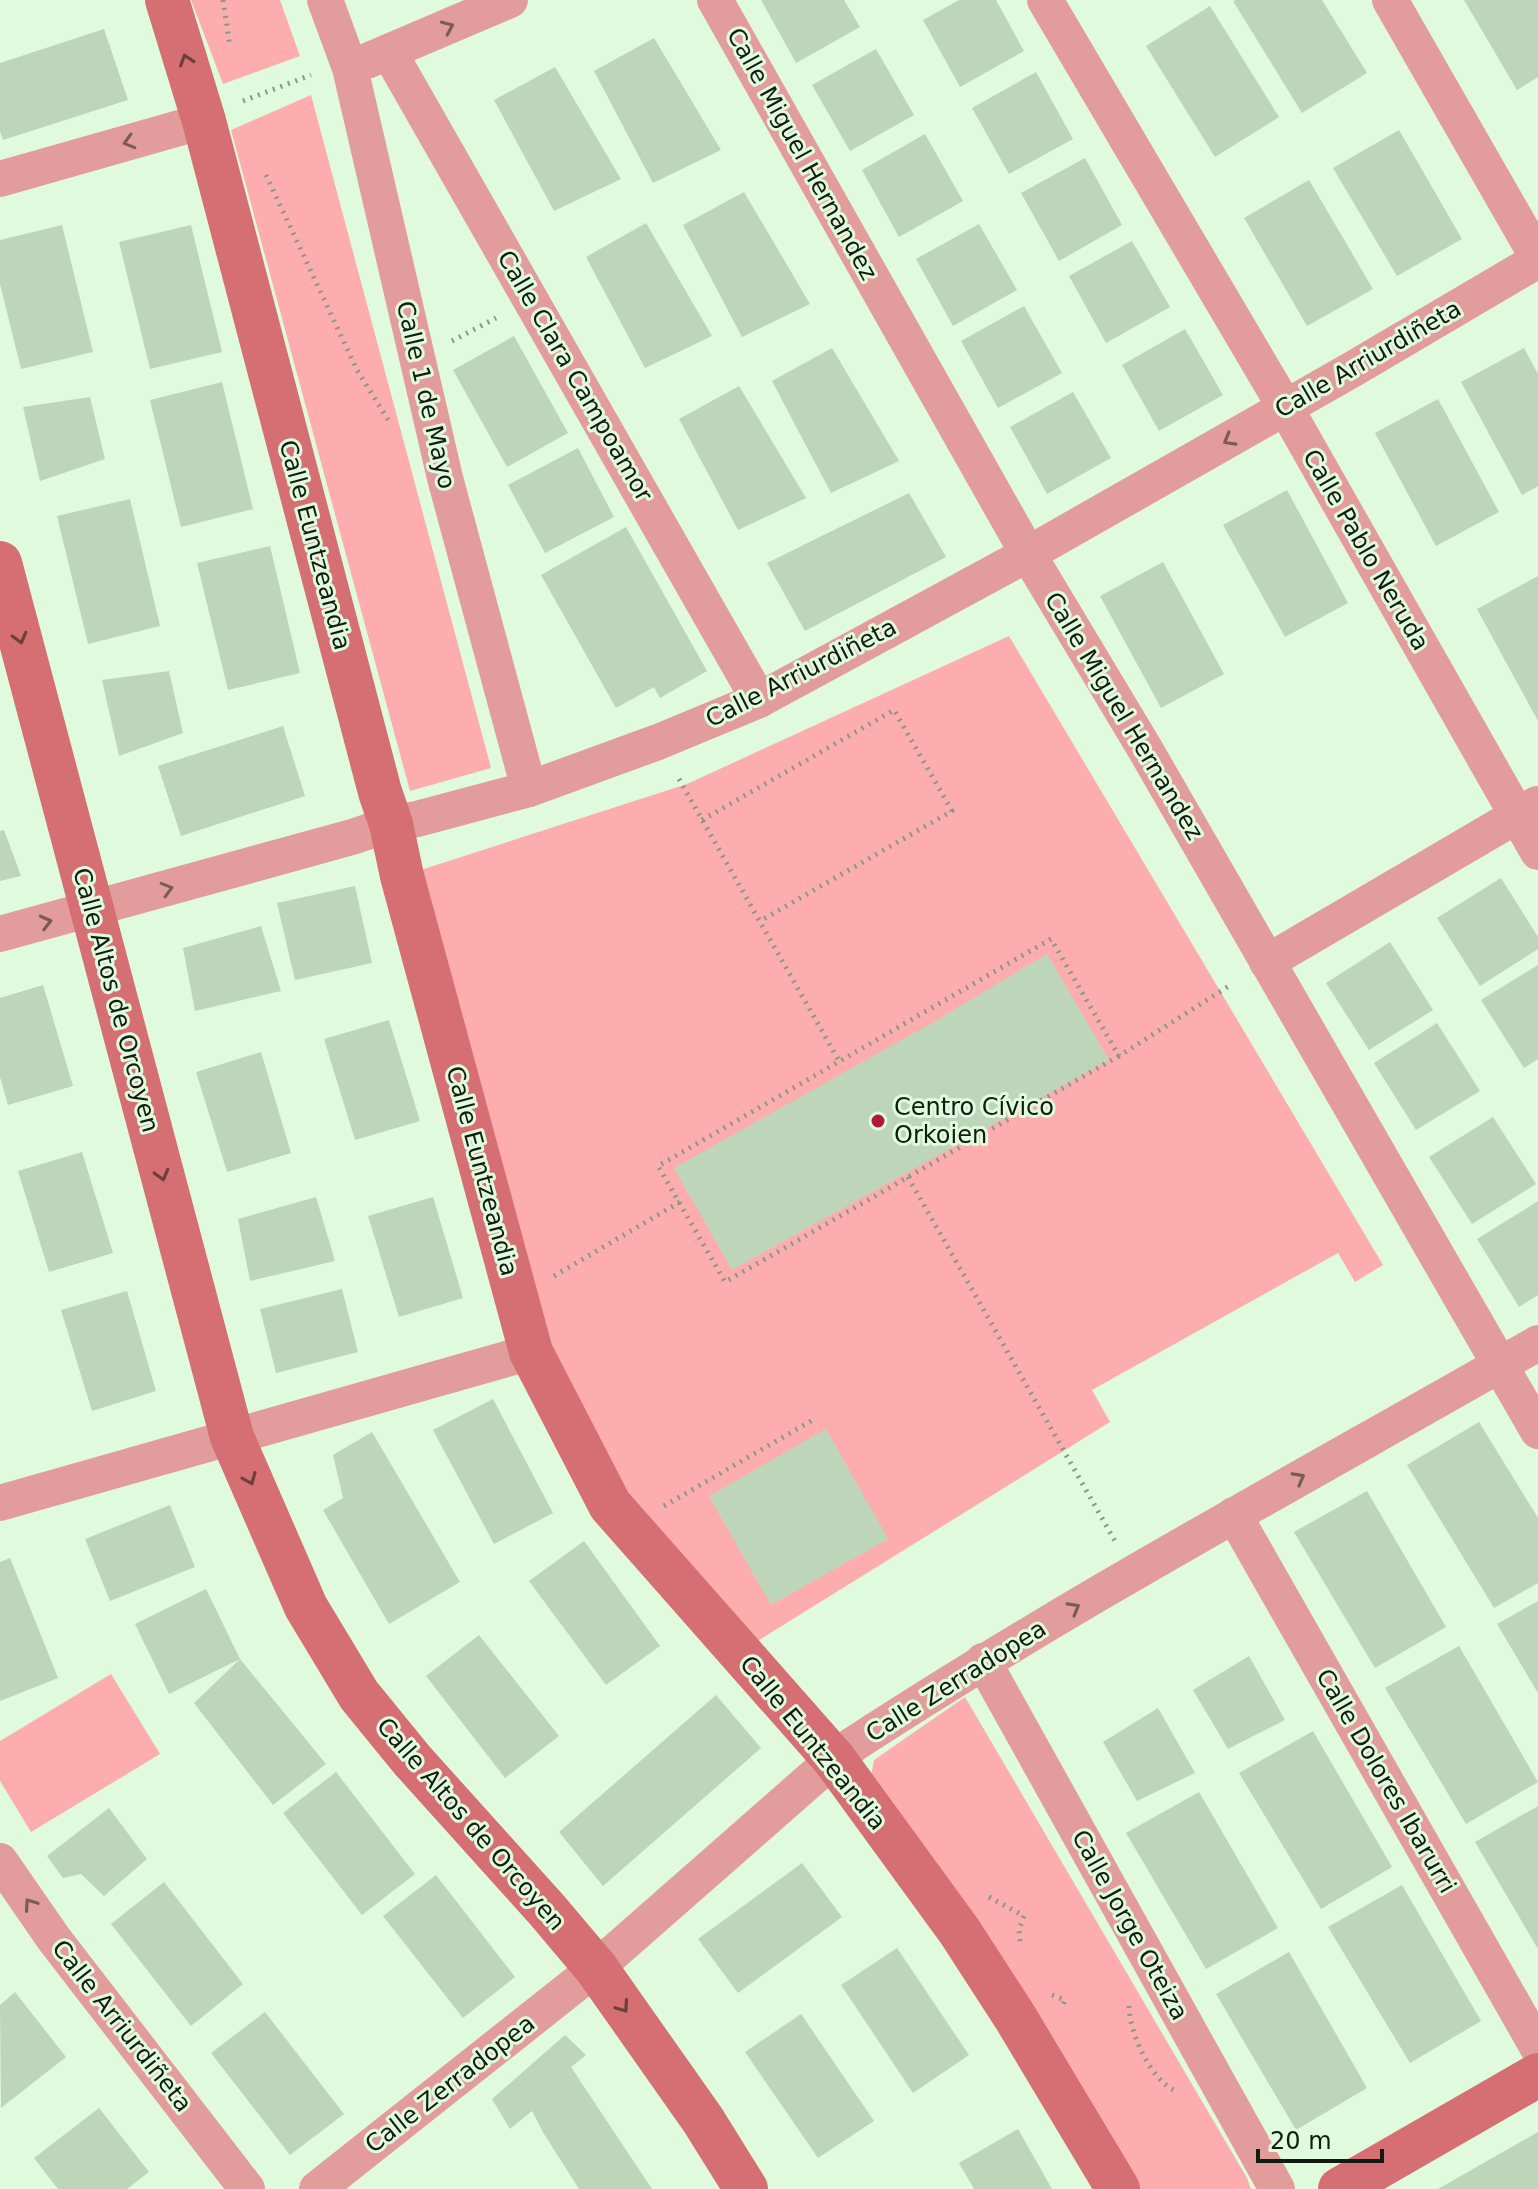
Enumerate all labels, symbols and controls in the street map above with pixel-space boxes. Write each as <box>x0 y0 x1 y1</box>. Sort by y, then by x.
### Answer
one-way arrow <box>440 21 454 37</box>
street label: Calle Miguel Hernandez <box>721 23 883 285</box>
one-way arrow <box>180 54 196 68</box>
one-way arrow <box>123 133 137 150</box>
street label: Calle Clara Campoamor <box>492 246 658 506</box>
street label: Calle Arriurdiñeta <box>1270 294 1466 424</box>
street label: Calle 1 de Mayo <box>391 298 461 492</box>
one-way arrow <box>1223 430 1237 446</box>
street label: Calle Euntzeandia <box>274 437 356 653</box>
street label: Calle Pablo Neruda <box>1297 445 1435 655</box>
street label: Calle Miguel Hernandez <box>1039 587 1209 845</box>
street label: Calle Arriurdiñeta <box>701 613 901 733</box>
one-way arrow <box>11 631 27 645</box>
street label: Calle Altos de Orcoyen <box>67 865 165 1135</box>
one-way arrow <box>160 882 174 898</box>
one-way arrow <box>39 915 53 932</box>
street label: Calle Euntzeandia <box>441 1063 523 1279</box>
place label: Centro Cívico Orkoien <box>894 1093 1054 1149</box>
marker: Centro Cívico Orkoien <box>869 1112 887 1130</box>
one-way arrow <box>153 1168 170 1182</box>
one-way arrow <box>240 1471 256 1485</box>
one-way arrow <box>1291 1472 1305 1488</box>
one-way arrow <box>1065 1602 1080 1618</box>
street label: Calle Zerradopea <box>861 1614 1051 1748</box>
street label: Calle Euntzeandia <box>734 1650 892 1836</box>
street label: Calle Dolores Ibarurri <box>1310 1664 1462 1898</box>
street label: Calle Altos de Orcoyen <box>371 1712 571 1936</box>
street label: Calle Jorge Oteiza <box>1066 1825 1194 2025</box>
one-way arrow <box>25 1899 40 1913</box>
street label: Calle Arriurdiñeta <box>46 1935 198 2117</box>
one-way arrow <box>613 1998 628 2012</box>
street label: Calle Zerradopea <box>360 2009 540 2159</box>
scale bar <box>1258 2113 1382 2163</box>
text: 20 m <box>1270 2127 1332 2155</box>

